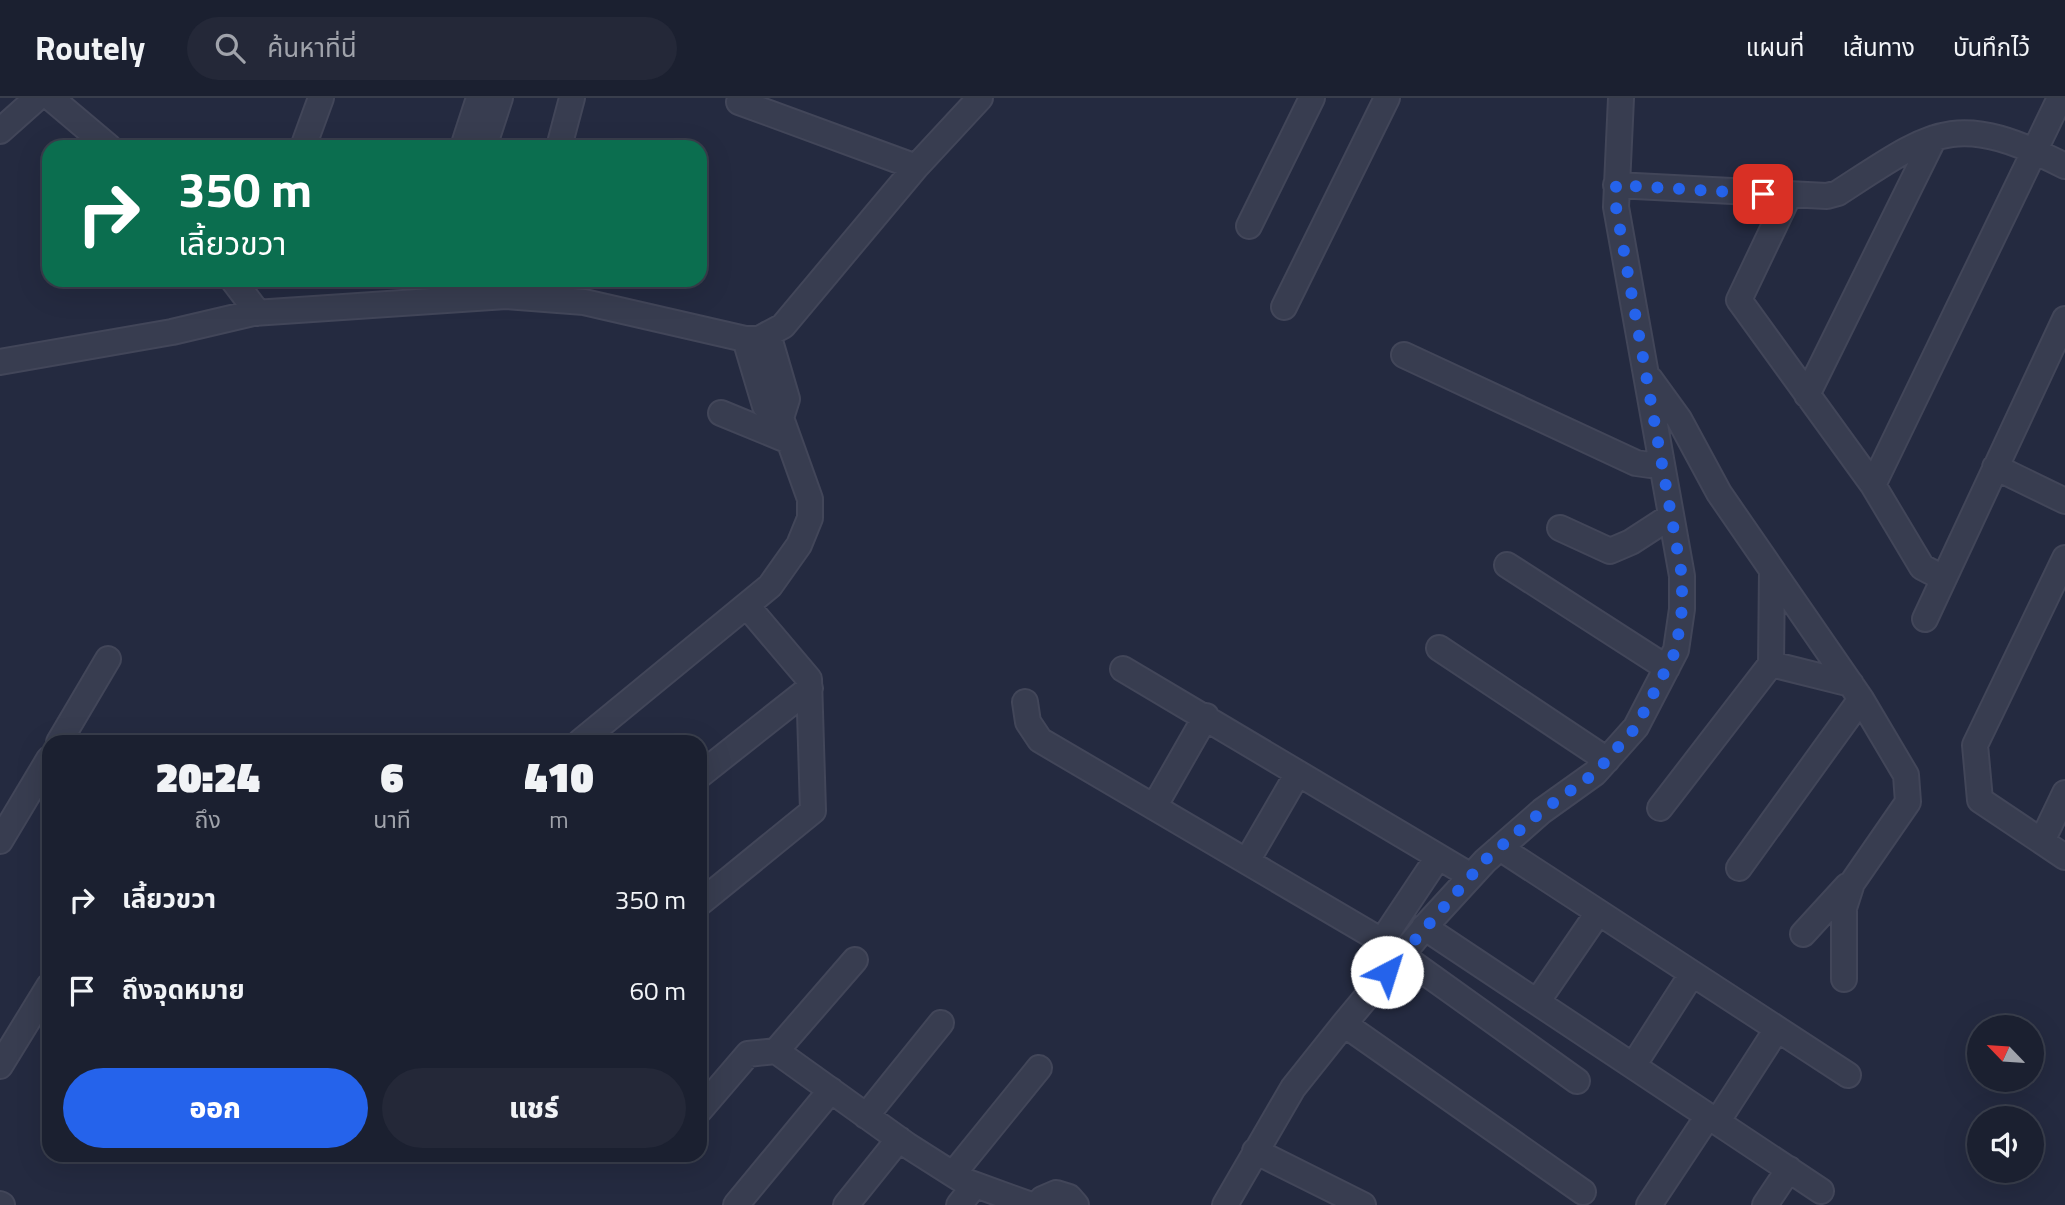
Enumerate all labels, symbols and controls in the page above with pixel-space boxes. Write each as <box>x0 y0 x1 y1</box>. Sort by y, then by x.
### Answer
search box <box>187 17 677 80</box>
text: Routely <box>35 23 145 73</box>
text: ค้นหาที่นี่ <box>267 28 357 67</box>
icon: search <box>211 29 249 67</box>
text: แผนที่ <box>1746 29 1804 65</box>
text: เส้นทาง <box>1842 29 1915 65</box>
text: บันทึกไว้ <box>1953 29 2030 65</box>
text: 350 m <box>178 151 312 226</box>
pin <box>1733 164 1793 224</box>
icon: right <box>63 168 154 259</box>
icon: arrive <box>1744 175 1782 213</box>
text: เลี้ยวขวา <box>178 219 286 267</box>
text: 20:24 <box>155 744 260 808</box>
text: 6 <box>381 744 404 808</box>
text: 410 <box>524 744 594 808</box>
text: ถึง <box>195 802 221 837</box>
text: นาที <box>373 802 411 837</box>
text: m <box>549 802 568 837</box>
text: เลี้ยวขวา <box>122 879 216 918</box>
text: 350 m <box>615 880 686 919</box>
icon: right <box>63 881 101 919</box>
position arrow <box>1350 935 1424 1009</box>
text: ถึงจุดหมาย <box>122 970 245 1009</box>
text: 60 m <box>629 971 686 1010</box>
icon: arrive <box>63 972 101 1010</box>
north arrow <box>1967 1015 2044 1092</box>
map controls <box>1967 1015 2044 1183</box>
button: ออก <box>63 1068 368 1148</box>
button: แชร์ <box>382 1068 686 1148</box>
button: sound <box>1967 1106 2044 1183</box>

